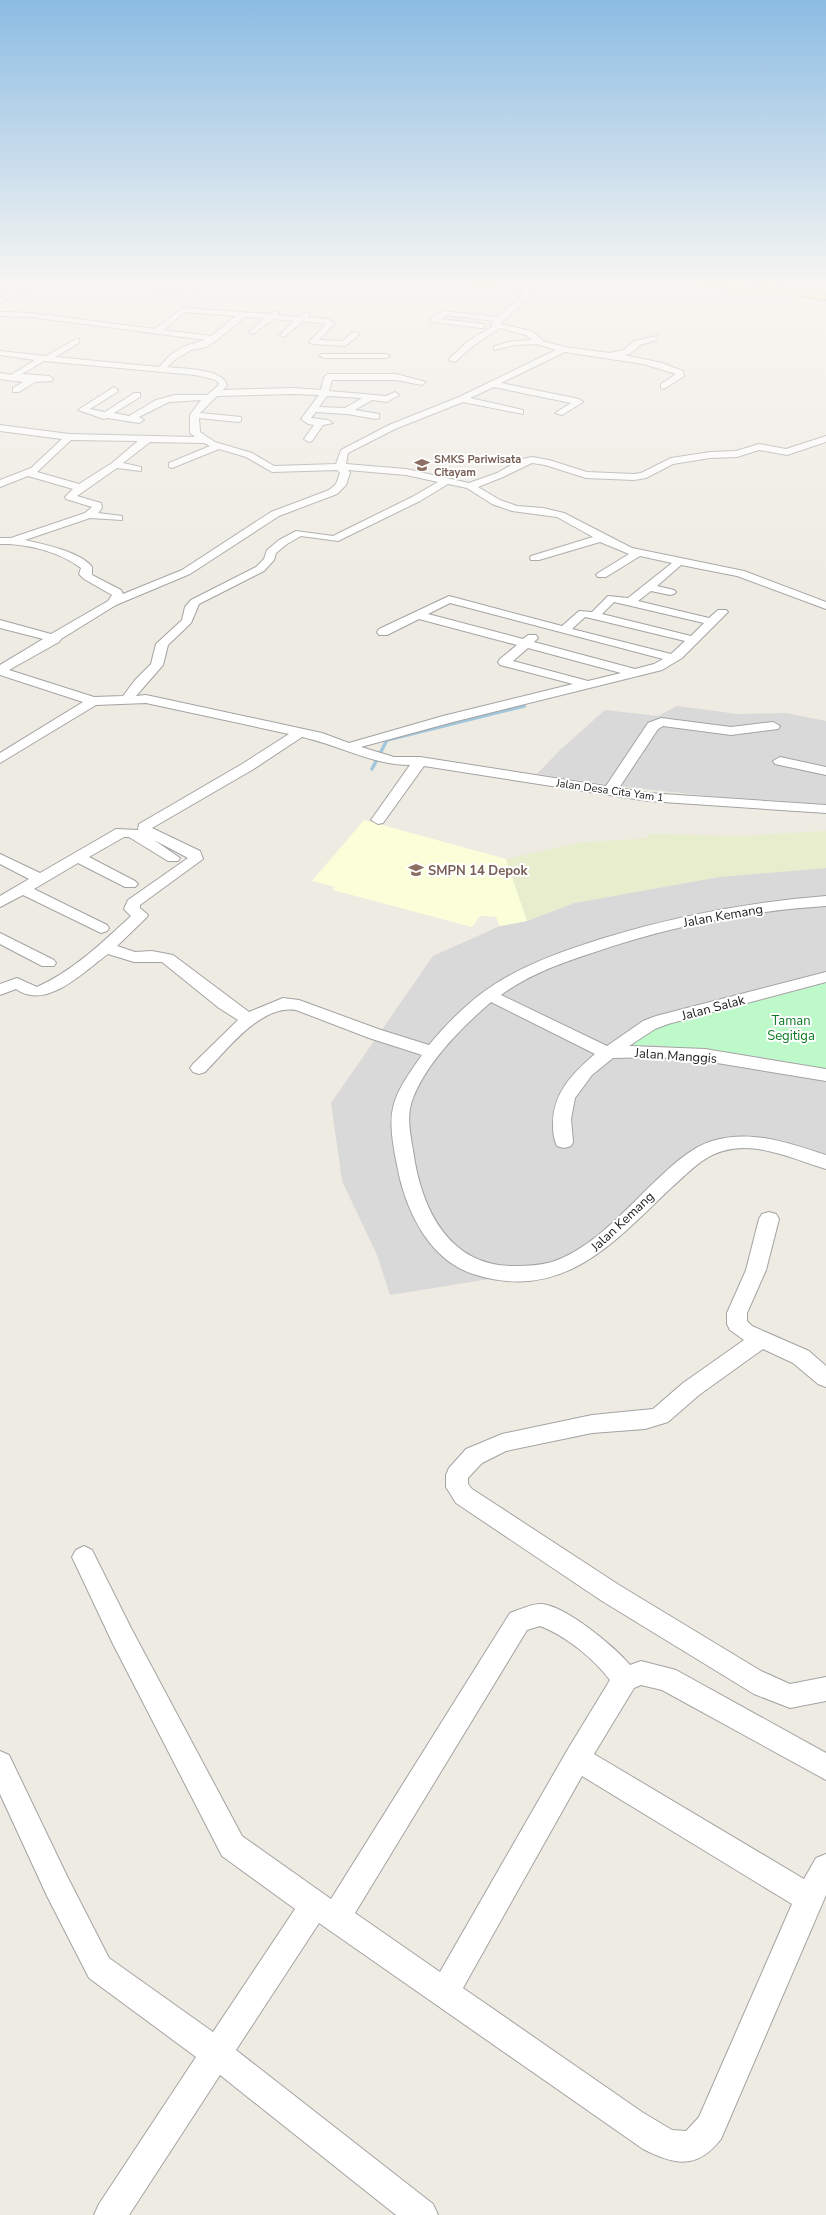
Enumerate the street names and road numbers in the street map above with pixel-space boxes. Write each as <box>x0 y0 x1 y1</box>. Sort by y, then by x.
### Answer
street label: Jalan Desa Cita Yam 1 <box>554 775 665 805</box>
street label: Jalan Kemang <box>681 900 764 932</box>
street label: Jalan Salak <box>679 991 747 1025</box>
street label: Jalan Manggis <box>633 1044 718 1068</box>
street label: Jalan Kemang <box>586 1188 658 1256</box>

